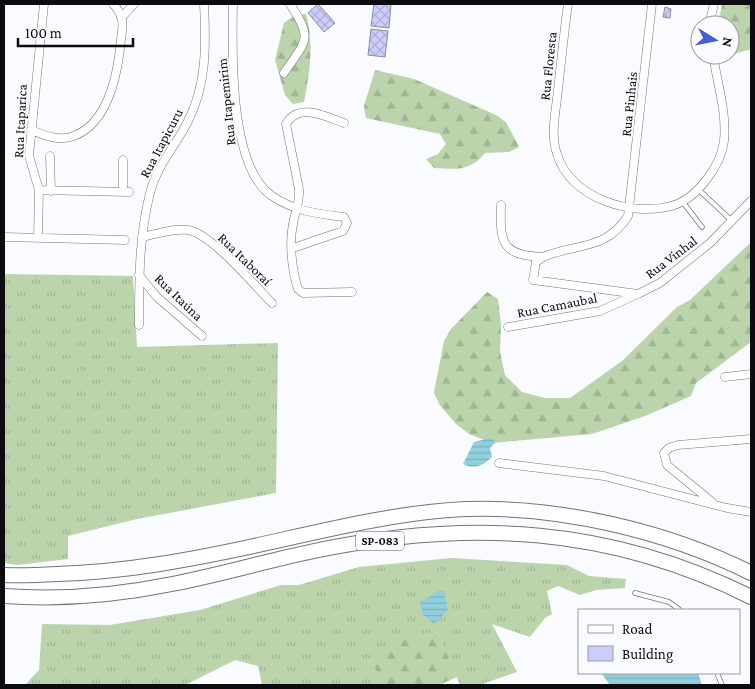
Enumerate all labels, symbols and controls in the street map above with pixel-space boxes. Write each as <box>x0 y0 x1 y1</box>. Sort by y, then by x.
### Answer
scale bar <box>18 15 132 47</box>
north arrow <box>690 15 740 65</box>
text: 100 m <box>25 25 62 41</box>
street label: Rua Floresta <box>536 30 560 101</box>
text: N <box>719 36 737 49</box>
street label: Rua Itapemirim <box>213 58 239 146</box>
street label: Rua Pinhais <box>618 71 640 137</box>
street label: Rua Itaparica <box>10 83 30 158</box>
street label: Rua Itapicuru <box>136 105 186 180</box>
street label: Rua Itaboraí <box>215 229 275 289</box>
street label: Rua Vinhal <box>642 232 700 282</box>
street label: Rua Itaúna <box>152 270 207 324</box>
street label: Rua Camaubal <box>516 289 599 321</box>
road number: SP-083 <box>356 532 404 550</box>
legend <box>578 609 740 674</box>
text: Road <box>622 621 653 637</box>
text: Building <box>622 646 673 663</box>

